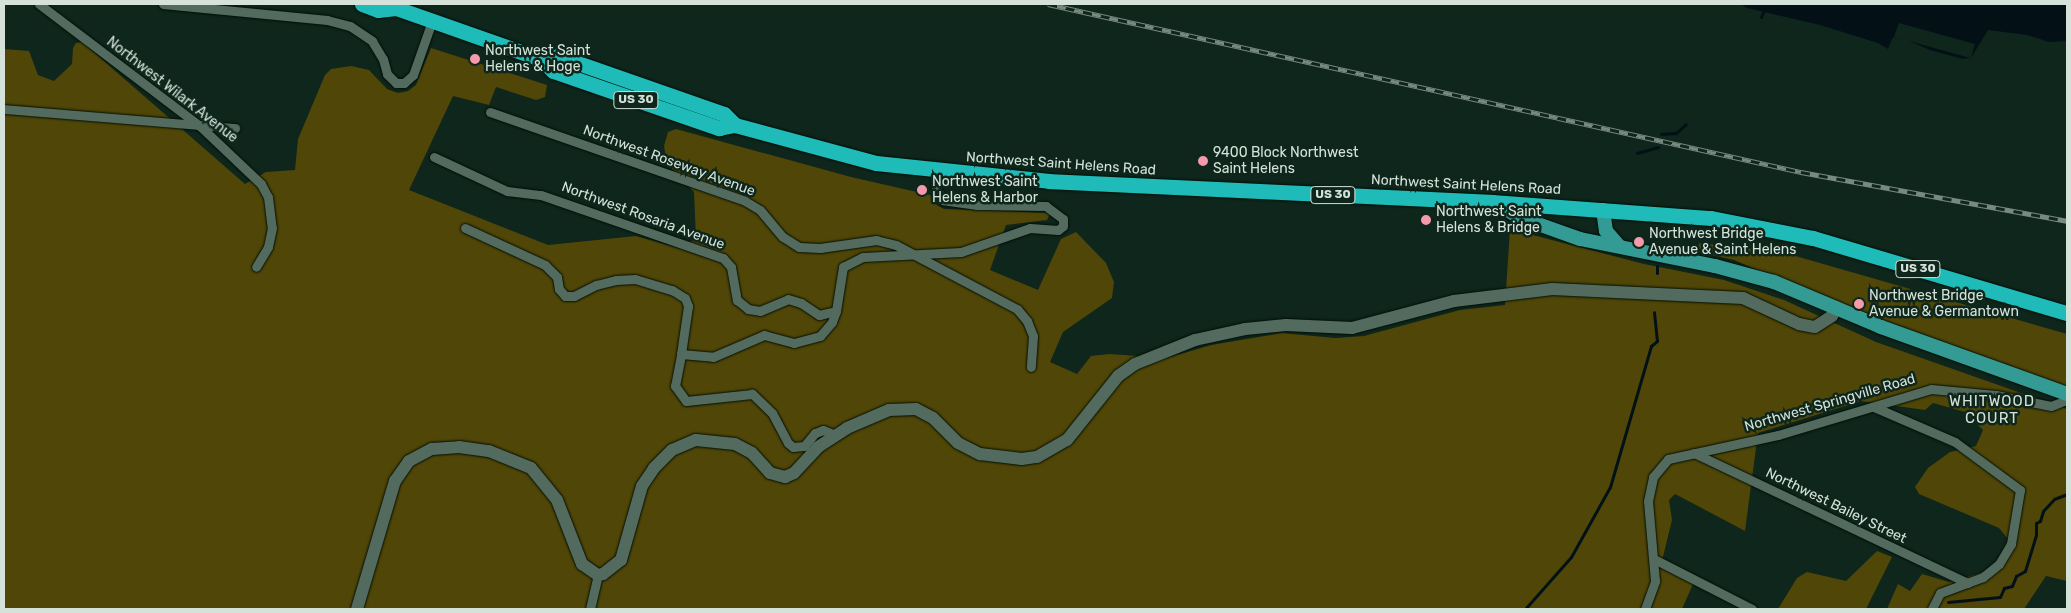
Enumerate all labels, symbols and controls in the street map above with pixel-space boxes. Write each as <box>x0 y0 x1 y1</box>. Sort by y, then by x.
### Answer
street label: Northwest Wilark Avenue <box>103 33 241 147</box>
place label: Northwest Saint Helens & Hoge <box>485 43 591 75</box>
marker: Northwest Saint Helens & Hoge <box>469 53 481 65</box>
road number: US 30 <box>612 90 660 110</box>
street label: Northwest Roseway Avenue <box>580 122 758 200</box>
place label: 9400 Block Northwest Saint Helens <box>1213 145 1359 178</box>
street label: Northwest Saint Helens Road <box>965 149 1157 179</box>
marker: 9400 Block Northwest Saint Helens <box>1197 155 1209 167</box>
street label: Northwest Saint Helens Road <box>1371 172 1561 198</box>
place label: Northwest Saint Helens & Harbor <box>932 174 1038 206</box>
street label: Northwest Rosaria Avenue <box>559 179 727 253</box>
marker: Northwest Saint Helens & Harbor <box>916 184 928 196</box>
road number: US 30 <box>1309 186 1357 204</box>
place label: Northwest Saint Helens & Bridge <box>1436 204 1542 236</box>
marker: Northwest Saint Helens & Bridge <box>1420 214 1432 226</box>
place label: Northwest Bridge Avenue & Saint Helens <box>1649 226 1796 258</box>
marker: Northwest Bridge Avenue & Saint Helens <box>1633 236 1645 248</box>
road number: US 30 <box>1894 260 1942 278</box>
place label: Northwest Bridge Avenue & Germantown <box>1869 288 2019 321</box>
marker: Northwest Bridge Avenue & Germantown <box>1853 298 1865 310</box>
street label: Northwest Springville Road <box>1743 371 1917 435</box>
district label: WHITWOOD COURT <box>1948 392 2036 427</box>
street label: Northwest Bailey Street <box>1763 464 1909 548</box>

